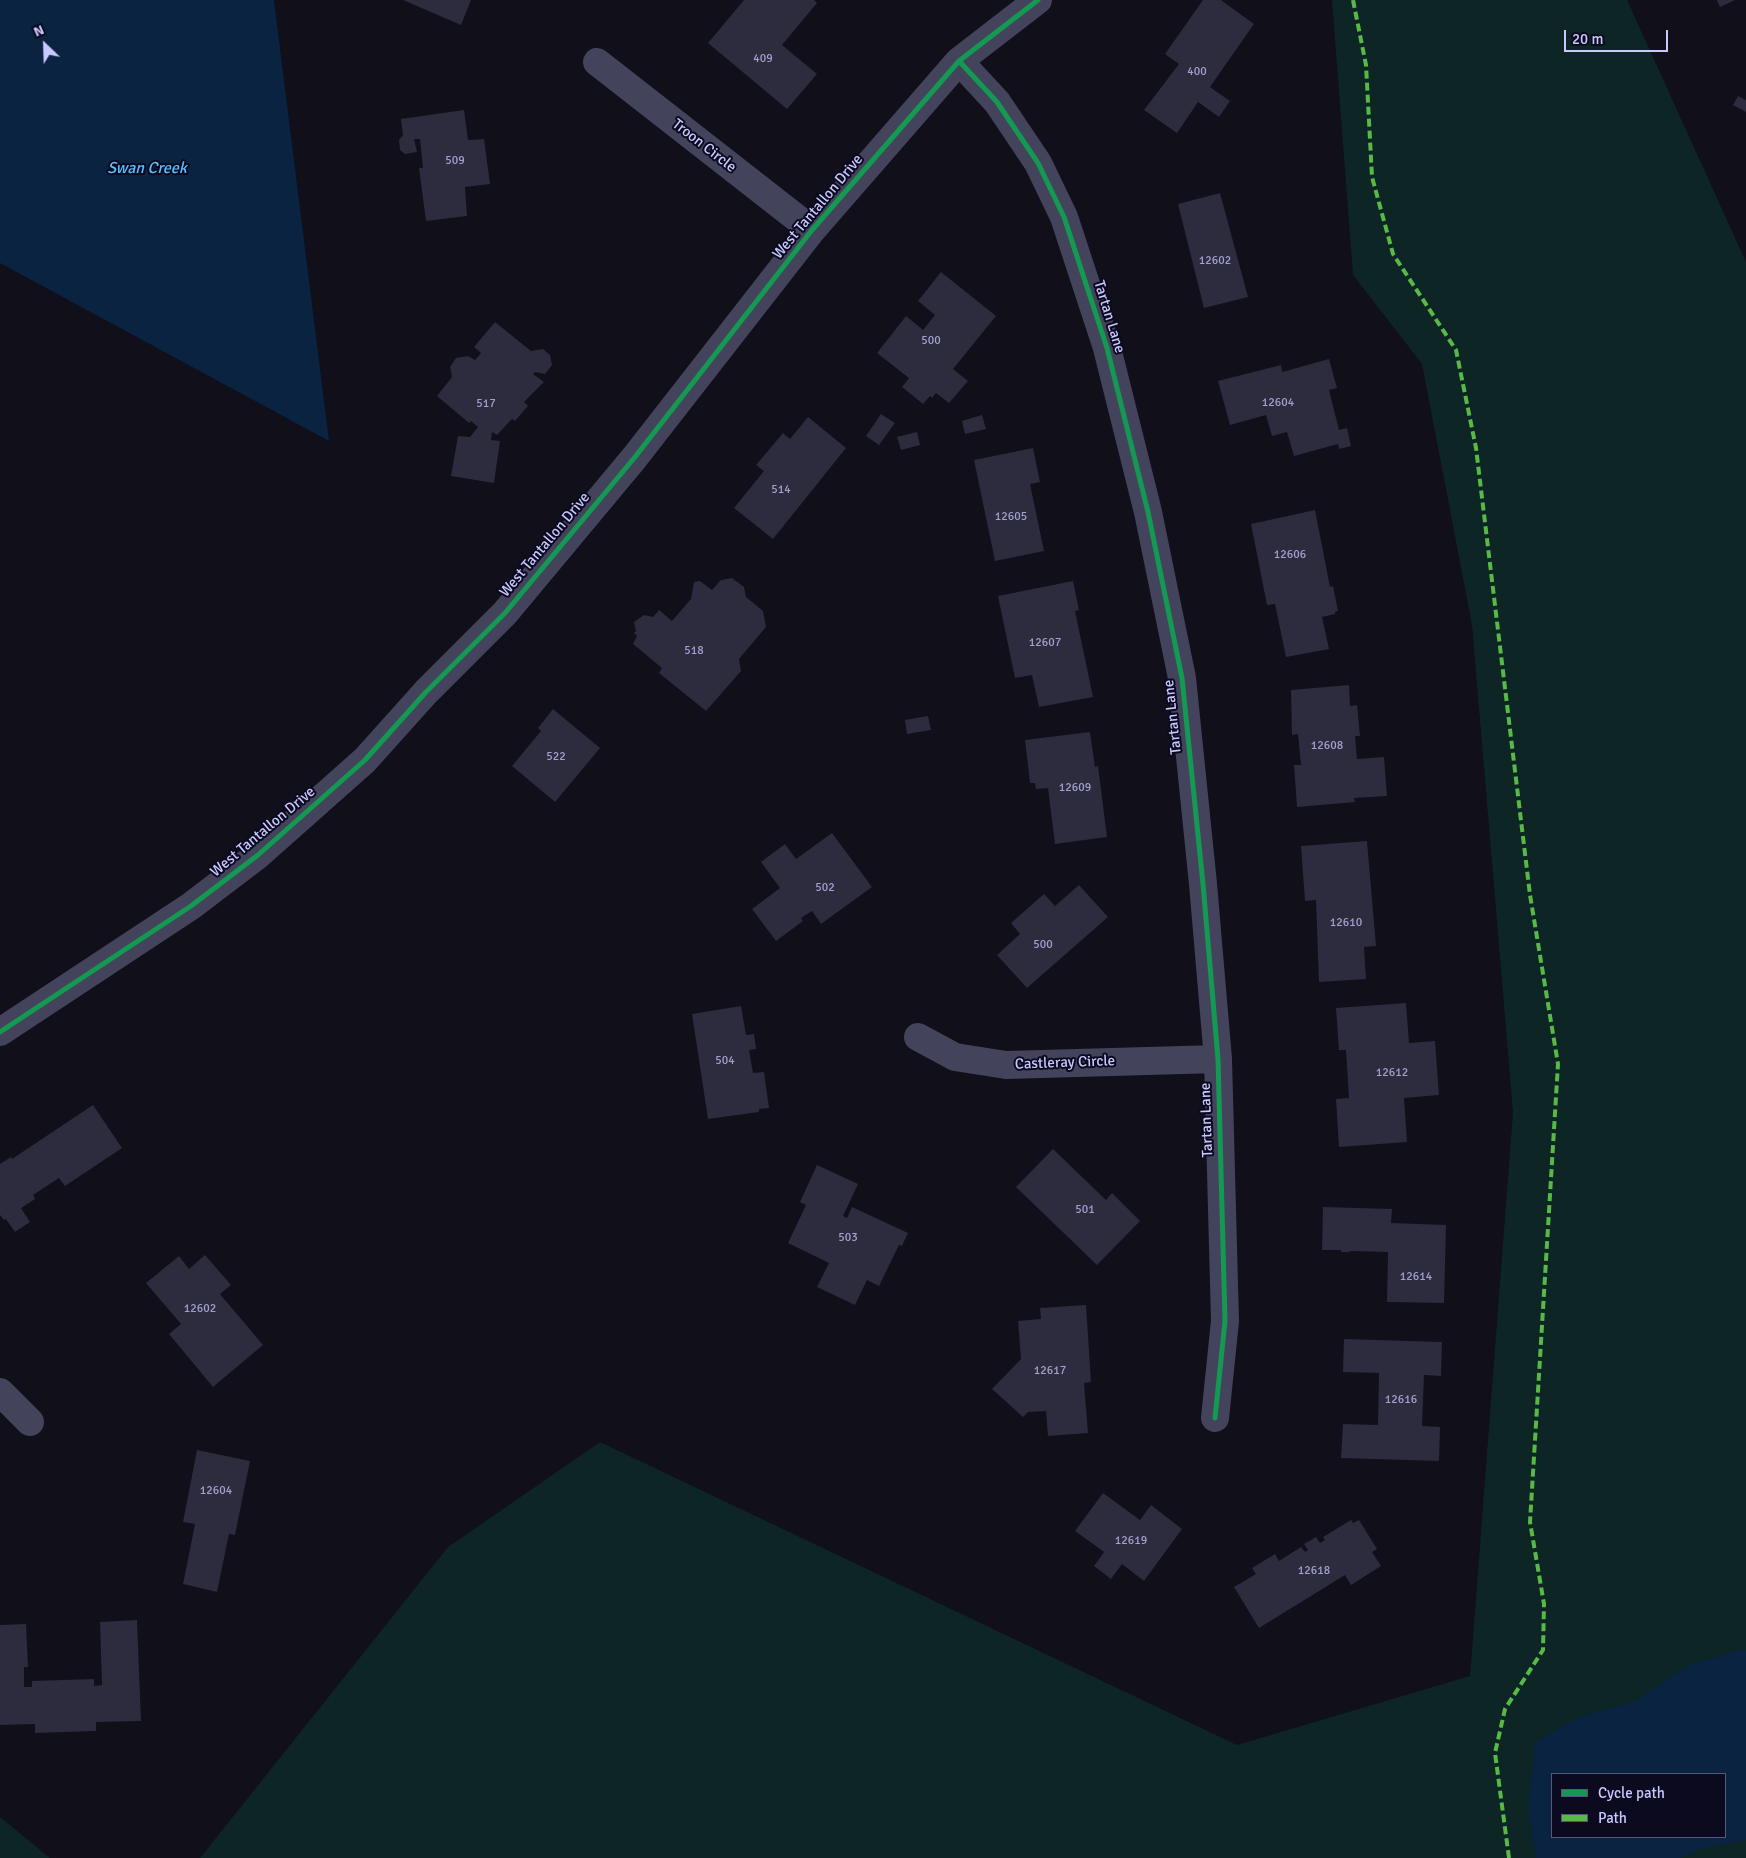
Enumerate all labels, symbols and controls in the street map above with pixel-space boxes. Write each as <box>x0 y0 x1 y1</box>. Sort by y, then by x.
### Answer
north arrow <box>20 20 70 70</box>
scale bar <box>1566 20 1670 52</box>
text: N <box>31 21 47 41</box>
text: 20 m <box>1572 30 1603 48</box>
house number: 409 <box>753 52 773 66</box>
house number: 400 <box>1187 65 1207 79</box>
street label: Troon Circle <box>668 115 740 177</box>
street label: West Tantallon Drive <box>769 151 867 263</box>
house number: 509 <box>445 154 465 168</box>
water label: Swan Creek <box>107 159 187 179</box>
house number: 12602 <box>1199 254 1231 268</box>
street label: Tartan Lane <box>1089 278 1129 356</box>
house number: 500 <box>921 334 941 348</box>
house number: 12604 <box>1262 396 1294 410</box>
house number: 517 <box>476 397 496 411</box>
house number: 514 <box>771 483 791 497</box>
street label: West Tantallon Drive <box>496 489 594 601</box>
house number: 12605 <box>995 510 1027 524</box>
house number: 12606 <box>1274 548 1306 562</box>
house number: 12607 <box>1029 636 1061 650</box>
house number: 518 <box>684 644 704 658</box>
street label: Tartan Lane <box>1160 679 1186 755</box>
house number: 12608 <box>1311 739 1343 753</box>
house number: 522 <box>546 750 566 764</box>
house number: 12609 <box>1059 781 1091 795</box>
street label: West Tantallon Drive <box>207 783 319 881</box>
house number: 502 <box>815 881 835 895</box>
house number: 12610 <box>1330 916 1362 930</box>
house number: 500 <box>1033 938 1053 952</box>
street label: Castleray Circle <box>1014 1052 1116 1074</box>
house number: 504 <box>715 1054 735 1068</box>
house number: 12612 <box>1376 1066 1408 1080</box>
street label: Tartan Lane <box>1197 1082 1217 1158</box>
house number: 501 <box>1075 1203 1095 1217</box>
house number: 503 <box>838 1231 858 1245</box>
house number: 12614 <box>1400 1270 1432 1284</box>
house number: 12602 <box>184 1302 216 1316</box>
house number: 12617 <box>1034 1364 1066 1378</box>
house number: 12616 <box>1385 1393 1417 1407</box>
house number: 12604 <box>200 1484 232 1498</box>
house number: 12619 <box>1115 1534 1147 1548</box>
house number: 12618 <box>1298 1564 1330 1578</box>
legend <box>1551 1773 1726 1838</box>
text: Cycle path <box>1598 1784 1665 1802</box>
text: Path <box>1598 1809 1627 1827</box>

